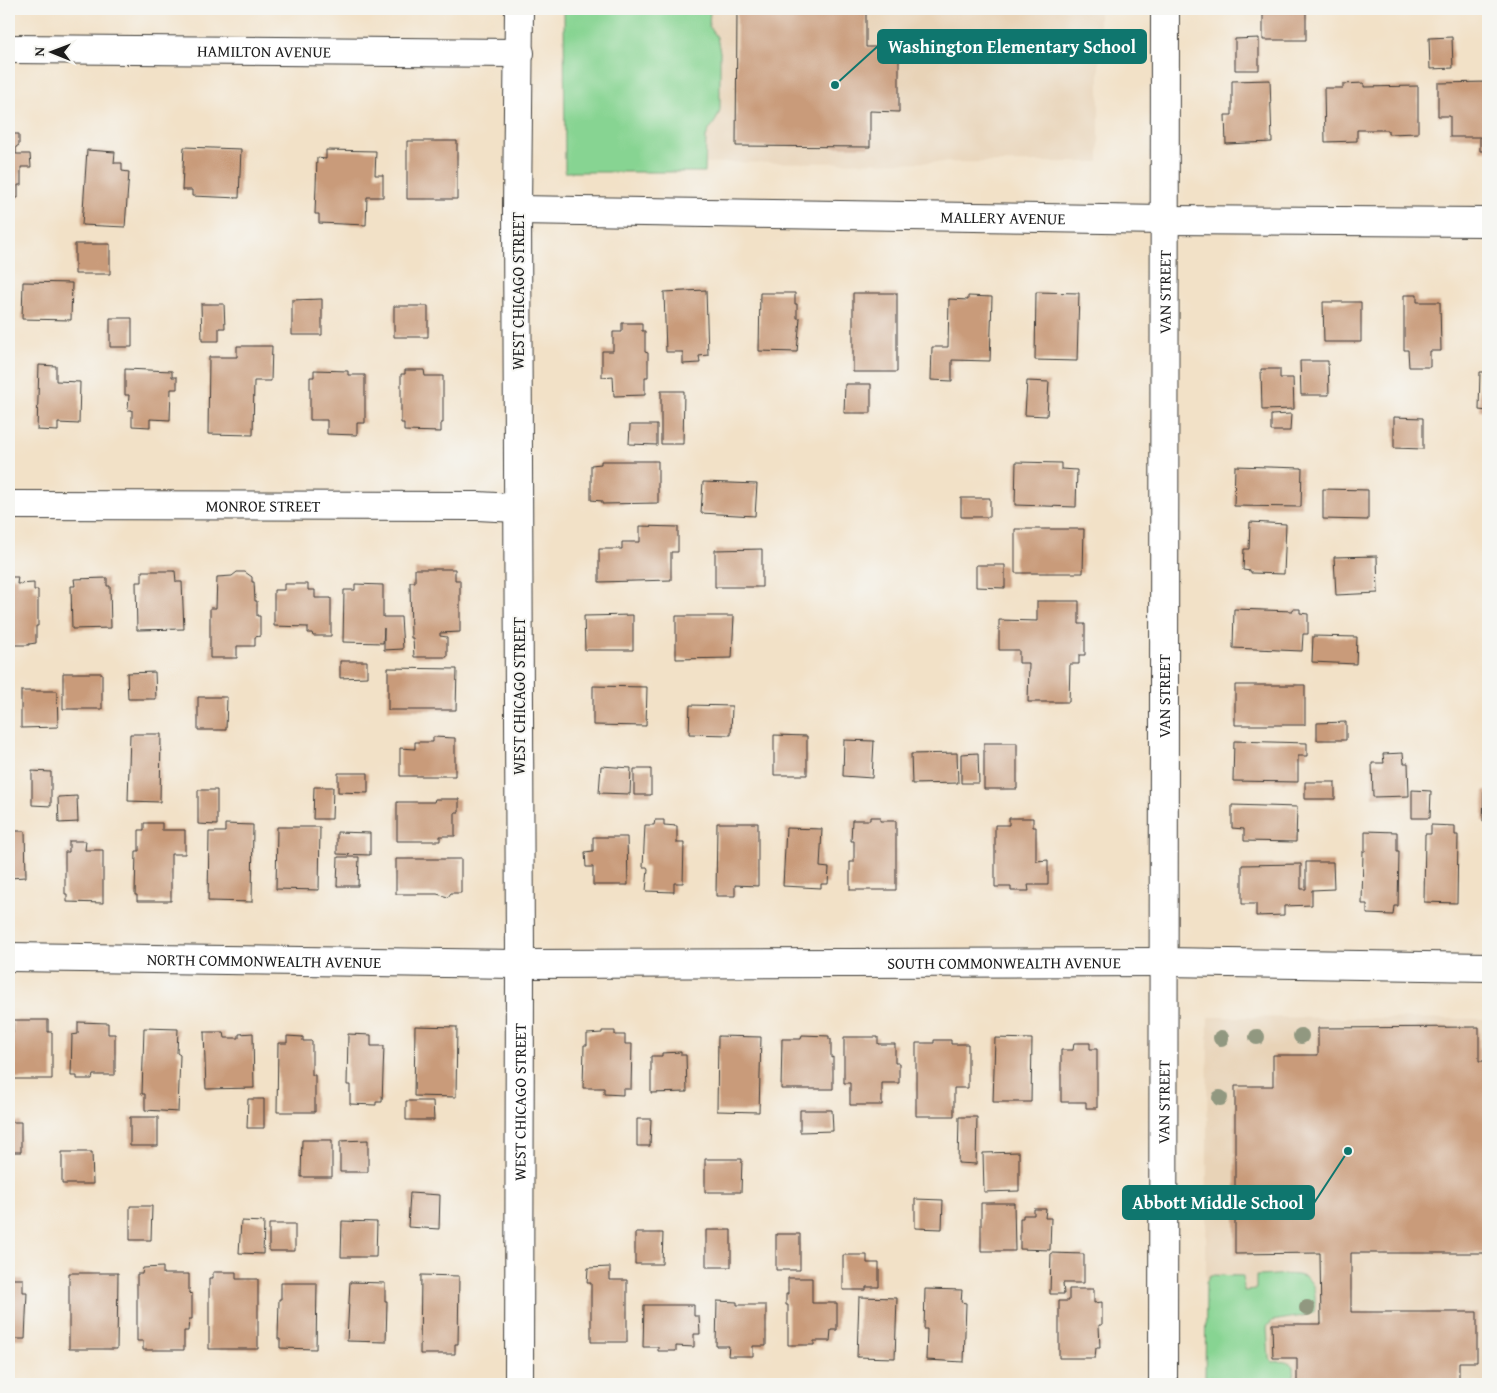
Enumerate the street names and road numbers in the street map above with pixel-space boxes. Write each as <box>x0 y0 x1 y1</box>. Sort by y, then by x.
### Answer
street label: HAMILTON AVENUE <box>197 38 331 64</box>
street label: MALLERY AVENUE <box>940 205 1066 230</box>
street label: WEST CHICAGO STREET <box>506 212 530 370</box>
street label: VAN STREET <box>1153 250 1177 334</box>
street label: MONROE STREET <box>205 493 321 518</box>
street label: WEST CHICAGO STREET <box>507 617 531 775</box>
street label: VAN STREET <box>1152 654 1176 738</box>
street label: NORTH COMMONWEALTH AVENUE <box>147 947 381 974</box>
street label: SOUTH COMMONWEALTH AVENUE <box>887 950 1121 975</box>
street label: WEST CHICAGO STREET <box>507 1023 532 1181</box>
street label: VAN STREET <box>1151 1060 1175 1144</box>

